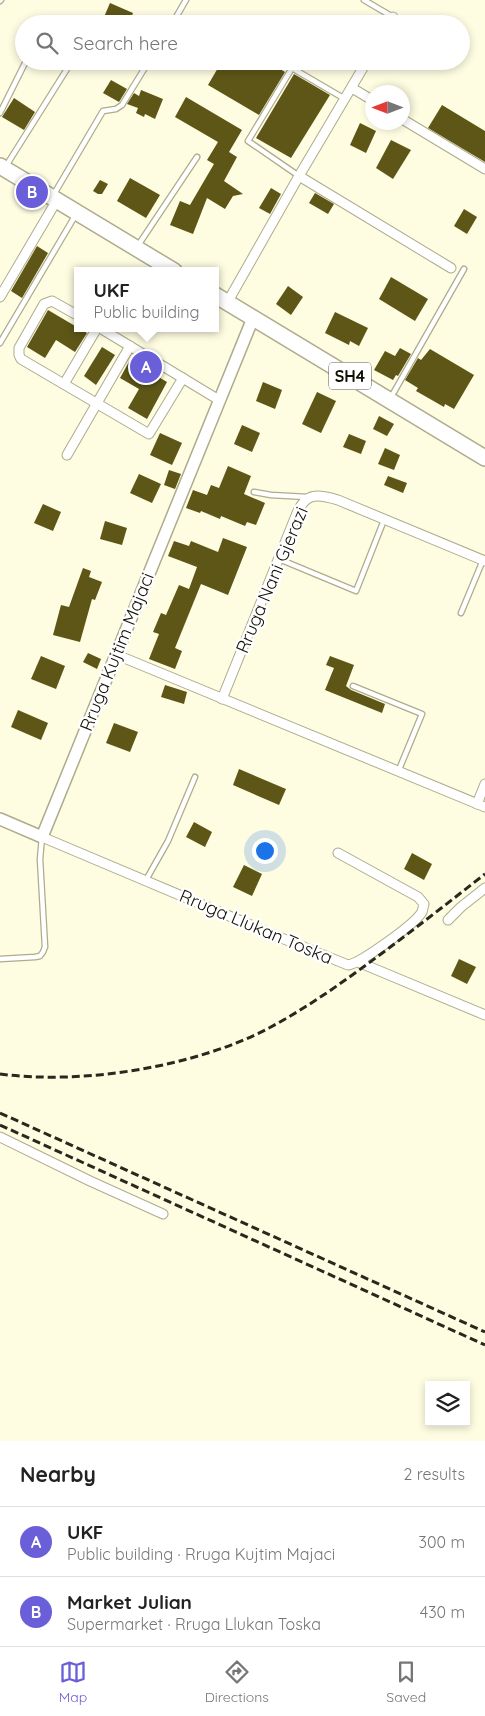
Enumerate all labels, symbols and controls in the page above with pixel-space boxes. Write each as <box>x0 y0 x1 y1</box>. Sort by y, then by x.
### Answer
search box <box>15 15 470 70</box>
icon: search <box>33 29 61 57</box>
text: Search here <box>73 31 178 55</box>
north arrow <box>365 85 410 130</box>
pin: B <box>16 173 48 211</box>
popup <box>74 267 219 332</box>
text: UKF <box>93 278 130 302</box>
text: Public building <box>93 302 200 322</box>
pin: A <box>130 348 162 386</box>
road number: SH4 <box>329 362 371 390</box>
street label: Rruga Nani Gjerazi <box>230 503 313 656</box>
street label: Rruga Kujtim Majaci <box>74 569 159 735</box>
your location <box>252 838 278 864</box>
street label: Rruga Llukan Toska <box>176 884 336 969</box>
map controls <box>425 1381 470 1426</box>
button: layers <box>425 1381 470 1426</box>
text: Nearby <box>20 1461 96 1487</box>
text: 2 results <box>403 1464 465 1484</box>
text: UKF <box>67 1520 104 1544</box>
text: A <box>31 1532 41 1552</box>
text: 300 m <box>419 1532 465 1552</box>
text: Public building · Rruga Kujtim Majaci <box>67 1544 335 1564</box>
text: Market Julian <box>67 1590 192 1614</box>
text: B <box>31 1602 41 1622</box>
text: 430 m <box>420 1602 465 1622</box>
text: Supermarket · Rruga Llukan Toska <box>67 1614 321 1634</box>
tab: Map <box>59 1658 87 1706</box>
tab: Directions <box>205 1658 269 1706</box>
tab: Saved <box>386 1658 426 1706</box>

